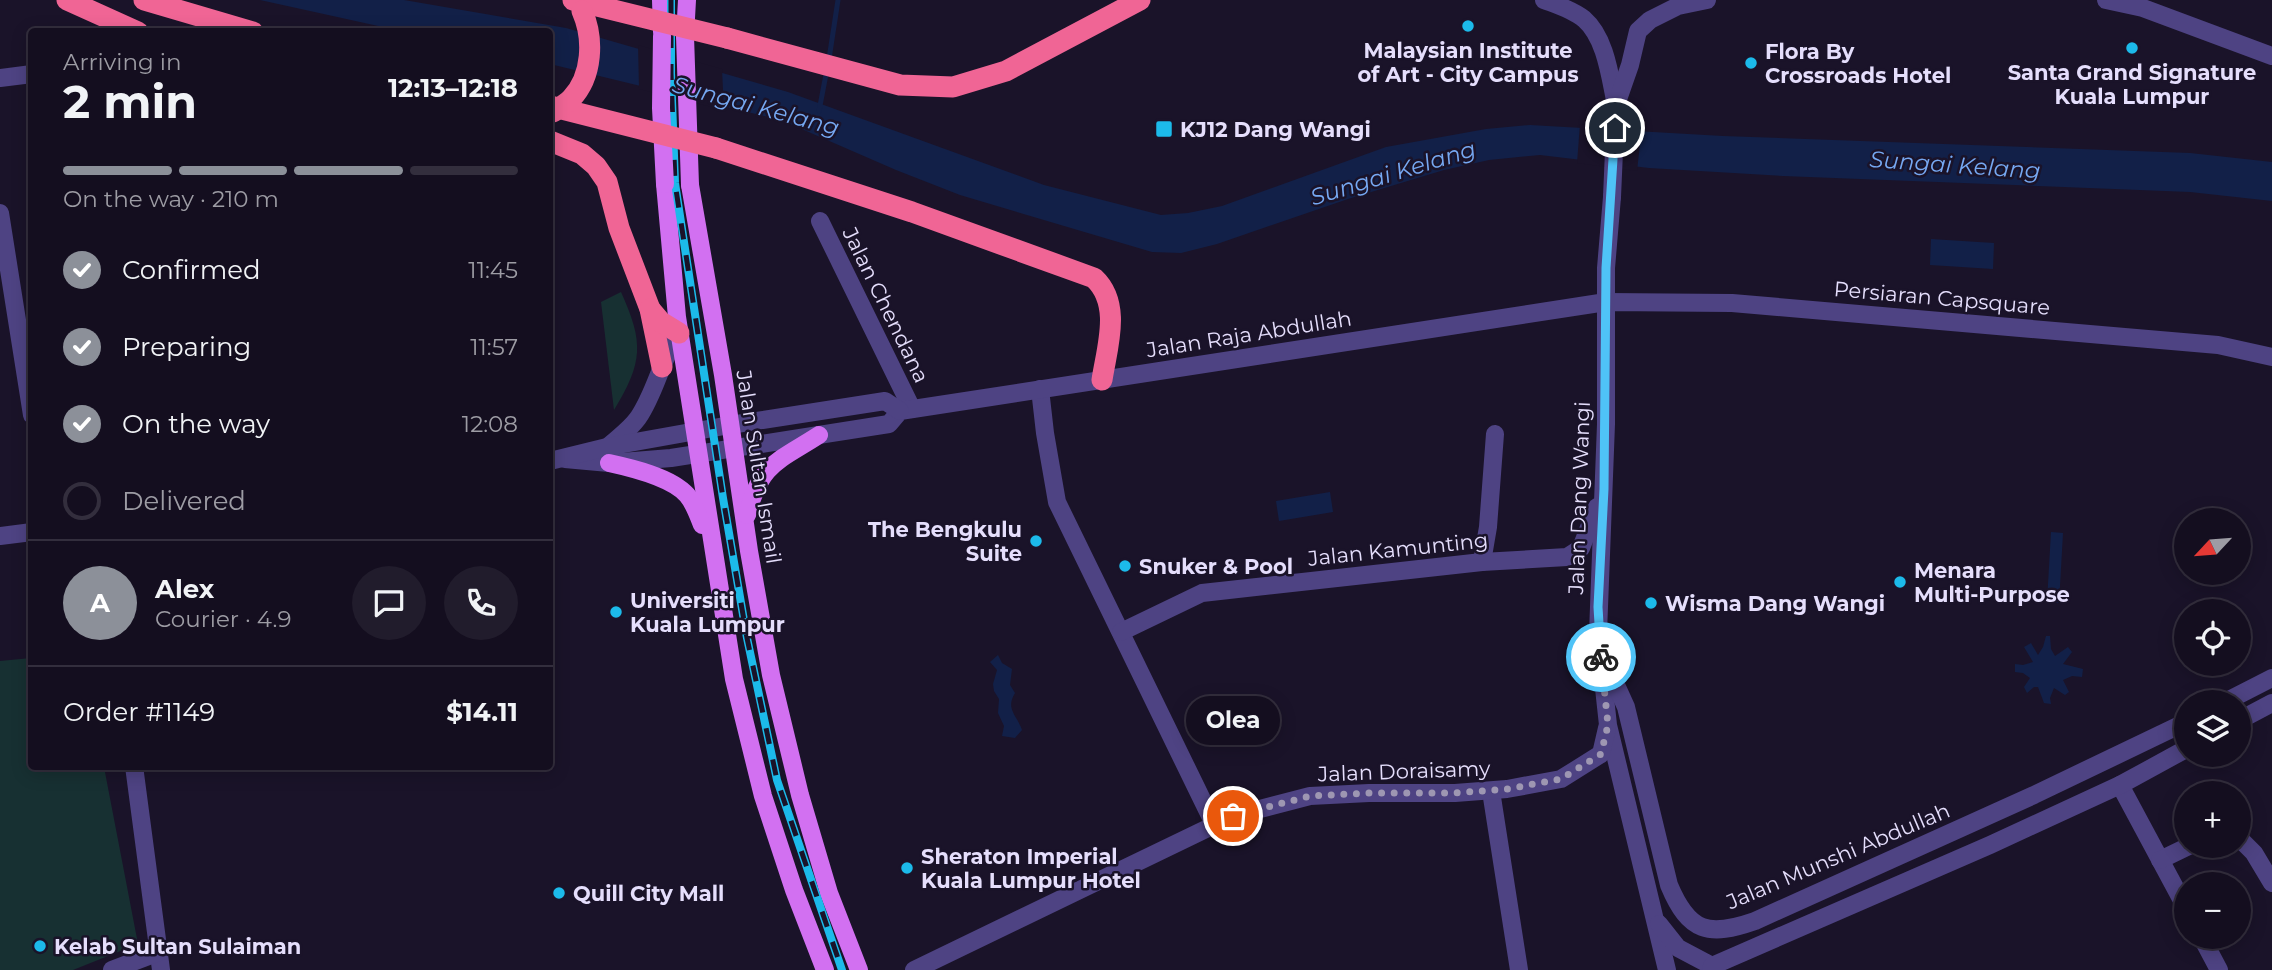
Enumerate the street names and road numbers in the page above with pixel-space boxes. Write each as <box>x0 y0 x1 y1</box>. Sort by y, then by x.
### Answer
street label: Jalan Chendana <box>837 222 934 387</box>
street label: Persiaran Capsquare <box>1833 276 2051 320</box>
street label: Jalan Raja Abdullah <box>1144 305 1353 363</box>
street label: Jalan Sultan Ismail <box>731 367 787 566</box>
street label: Jalan Dang Wangi <box>1563 401 1595 596</box>
street label: Jalan Kamunting <box>1306 527 1489 571</box>
street label: Jalan Doraisamy <box>1316 755 1491 787</box>
street label: Jalan Munshi Abdullah <box>1722 798 1953 915</box>

